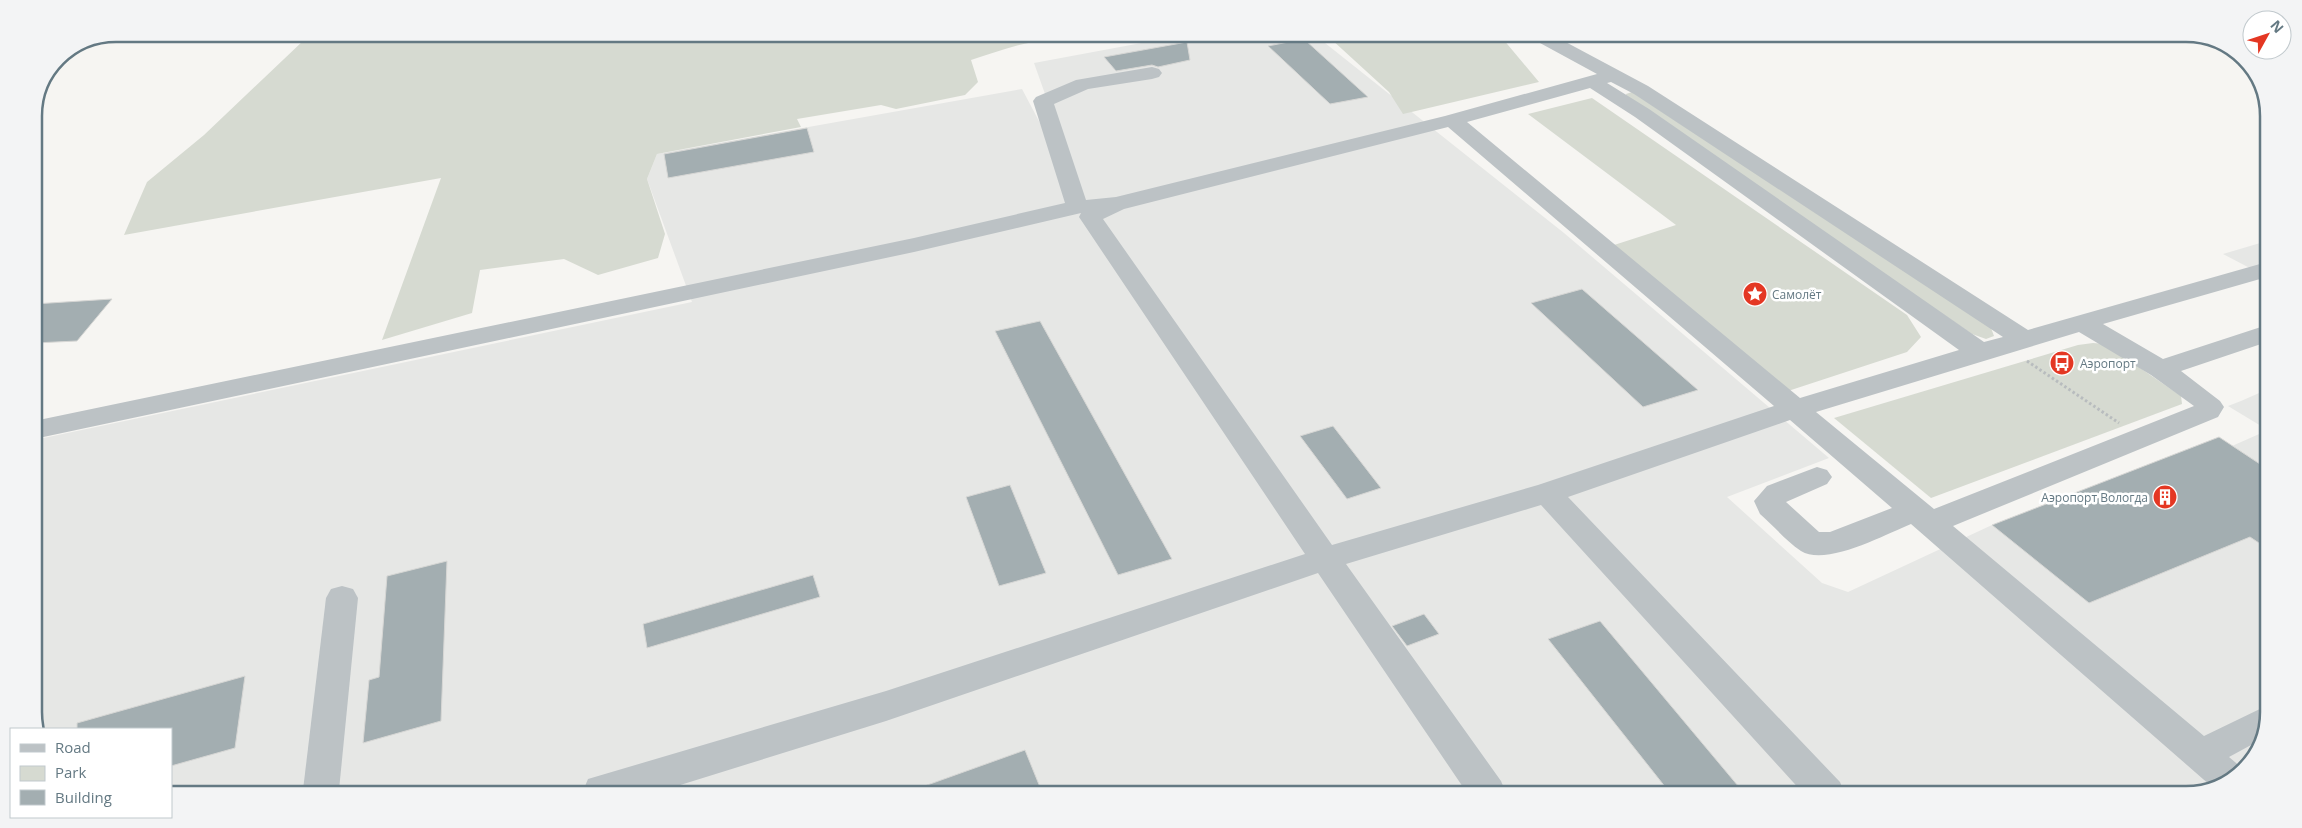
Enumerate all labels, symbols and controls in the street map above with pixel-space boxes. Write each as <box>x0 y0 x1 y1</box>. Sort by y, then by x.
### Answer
north arrow <box>2242 10 2292 60</box>
text: N <box>2266 16 2288 37</box>
place icon: Самолёт <box>1742 281 1768 307</box>
place label: Самолёт <box>1772 286 1822 303</box>
bus stop icon: Аэропорт <box>2049 350 2075 376</box>
place label: Аэропорт <box>2080 355 2136 372</box>
building icon: Аэропорт Вологда <box>2152 484 2178 510</box>
place label: Аэропорт Вологда <box>2041 489 2148 506</box>
legend <box>10 728 172 818</box>
text: Road <box>55 737 91 757</box>
text: Park <box>55 762 86 782</box>
text: Building <box>55 787 112 807</box>

